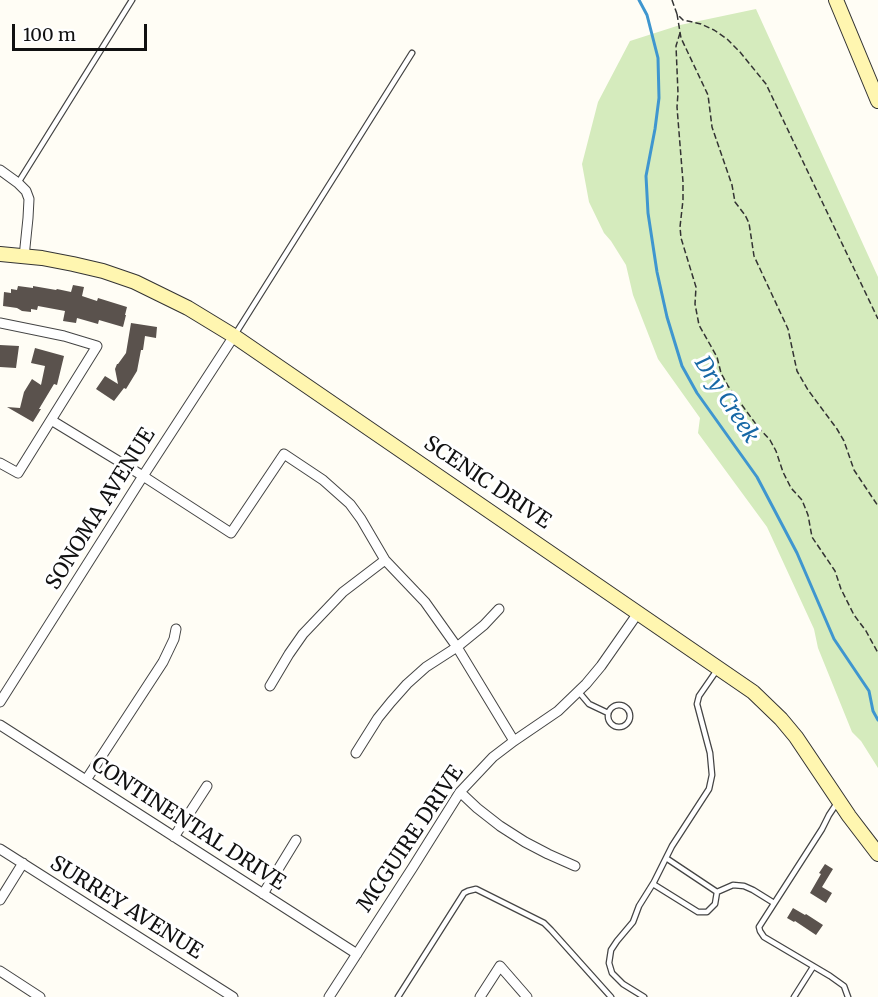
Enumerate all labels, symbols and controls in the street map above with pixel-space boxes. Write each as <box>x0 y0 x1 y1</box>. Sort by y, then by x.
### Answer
scale bar <box>15 12 150 50</box>
text: 100 m <box>23 23 76 46</box>
water label: Dry Creek <box>688 352 764 448</box>
street label: SONOMA AVENUE <box>41 424 161 594</box>
street label: SCENIC DRIVE <box>419 431 555 535</box>
street label: CONTINENTAL DRIVE <box>86 752 290 896</box>
street label: MCGUIRE DRIVE <box>353 761 469 917</box>
street label: SURREY AVENUE <box>45 851 207 965</box>

